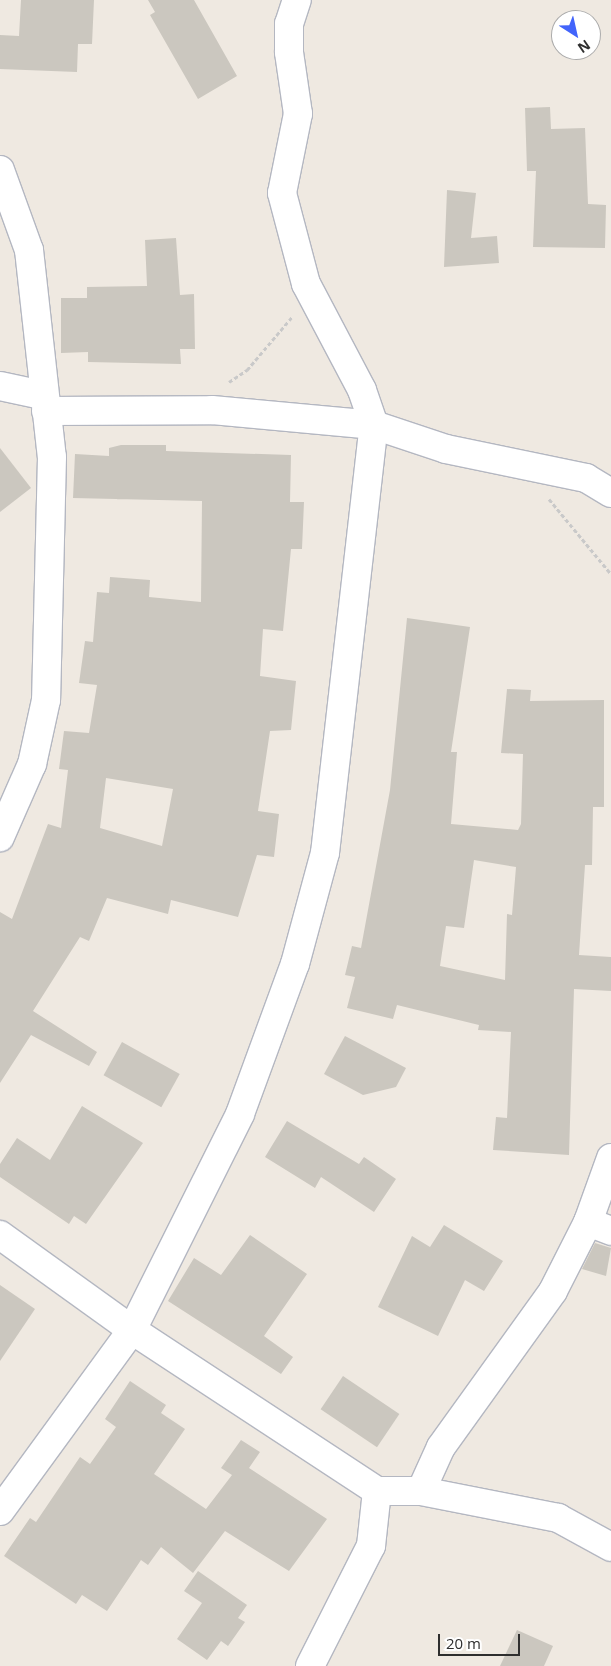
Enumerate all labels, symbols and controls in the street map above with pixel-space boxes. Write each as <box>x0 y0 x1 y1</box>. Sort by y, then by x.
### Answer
north arrow <box>551 10 601 60</box>
text: N <box>574 36 594 58</box>
scale bar <box>441 1624 524 1656</box>
text: 20 m <box>446 1633 481 1653</box>

